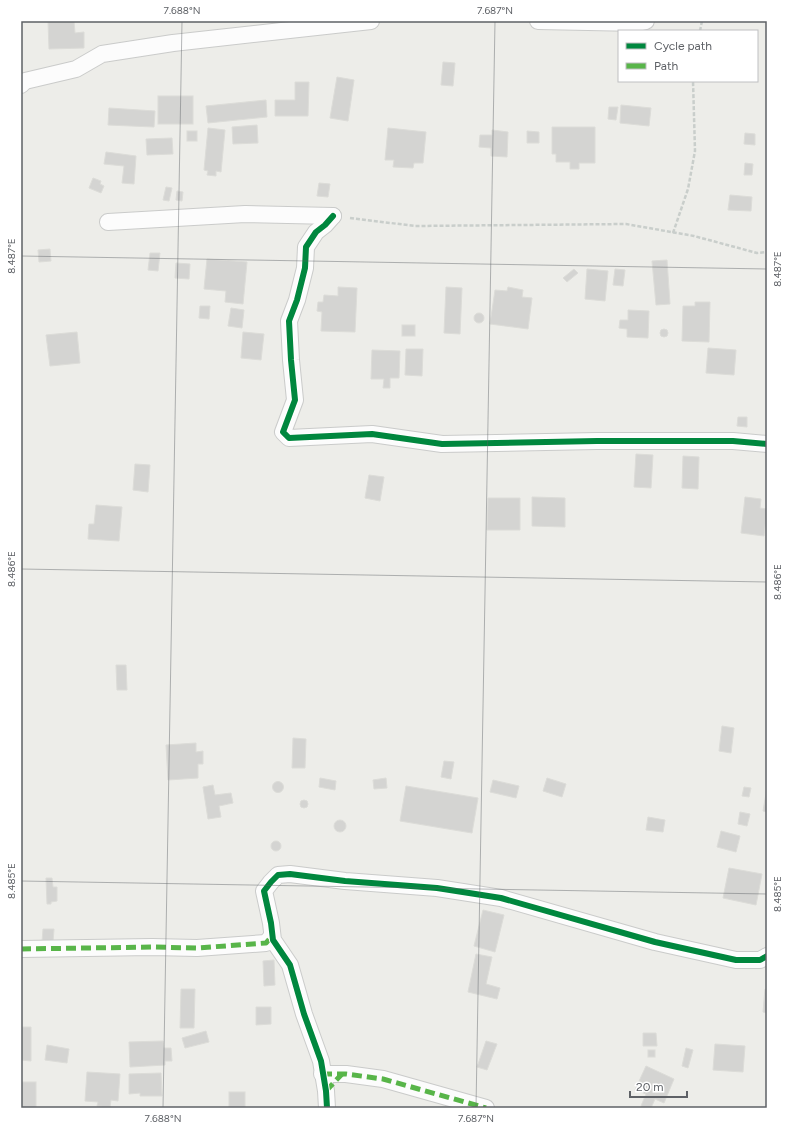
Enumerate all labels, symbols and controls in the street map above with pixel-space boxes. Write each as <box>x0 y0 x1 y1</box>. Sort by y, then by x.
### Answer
text: 7.688°N <box>164 4 200 17</box>
text: 7.687°N <box>477 4 513 17</box>
legend <box>618 30 758 82</box>
text: Cycle path <box>654 39 712 53</box>
text: Path <box>654 59 678 73</box>
text: 8.487°E <box>5 238 18 274</box>
text: 8.487°E <box>771 251 784 287</box>
text: 8.486°E <box>5 551 18 587</box>
text: 8.486°E <box>771 564 784 600</box>
text: 8.485°E <box>5 863 18 899</box>
text: 8.485°E <box>771 876 784 912</box>
scale bar <box>630 1073 687 1099</box>
text: 20 m <box>636 1080 664 1094</box>
text: 7.688°N <box>145 1112 181 1125</box>
text: 7.687°N <box>458 1112 494 1125</box>

